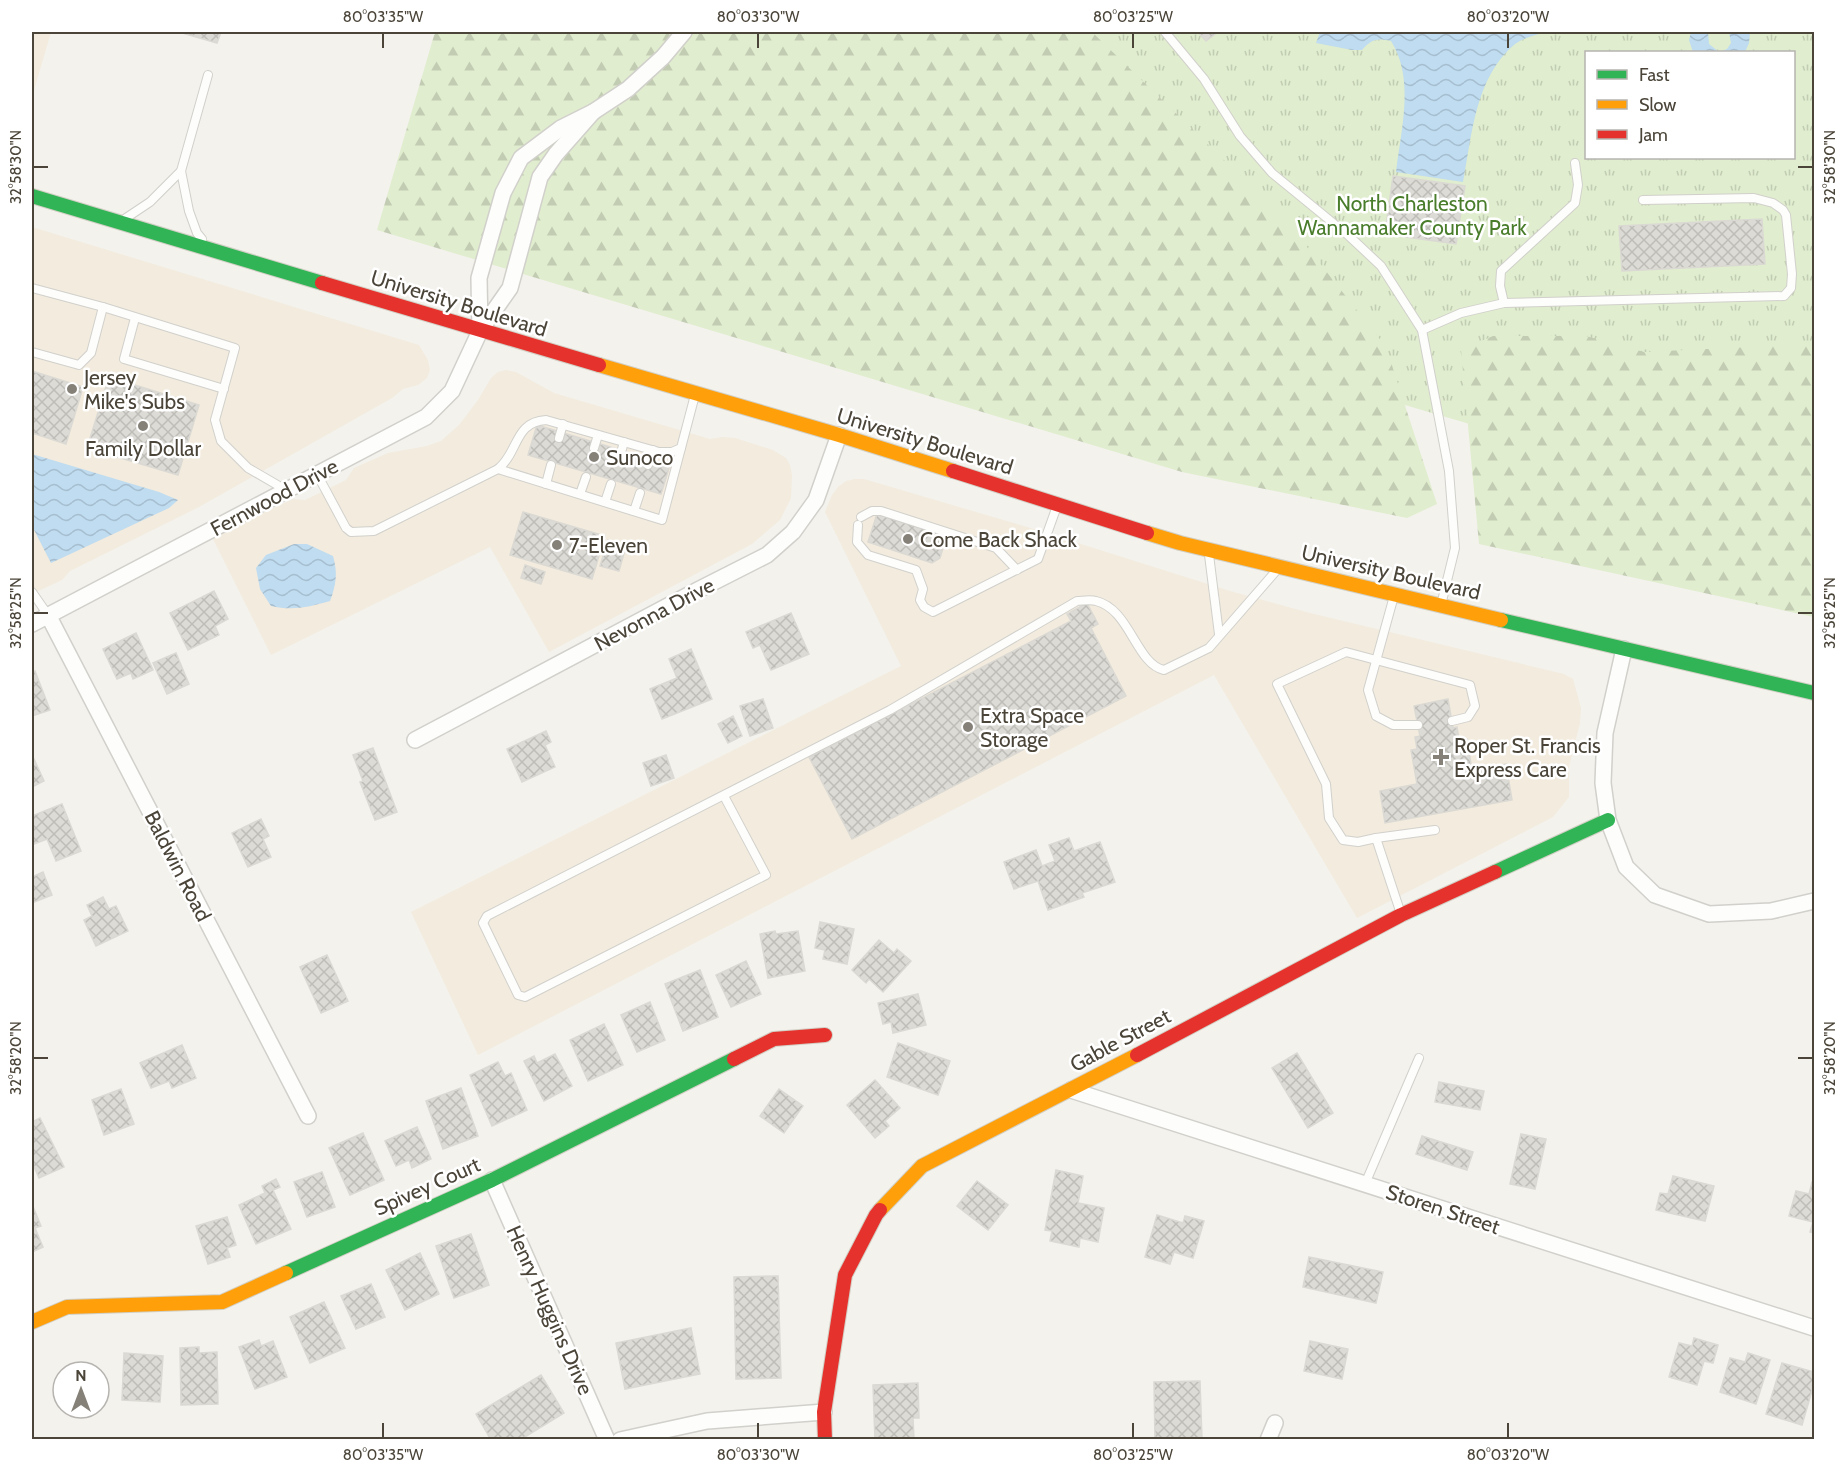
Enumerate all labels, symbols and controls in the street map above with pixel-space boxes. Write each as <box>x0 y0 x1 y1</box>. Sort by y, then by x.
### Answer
text: 80°03'35"W <box>343 8 424 26</box>
text: 80°03'30"W <box>717 8 800 26</box>
text: 80°03'25"W <box>1093 8 1174 26</box>
text: 80°03'20"W <box>1467 8 1550 26</box>
legend <box>1585 51 1795 159</box>
text: Fast <box>1639 64 1670 86</box>
text: Slow <box>1639 94 1676 116</box>
text: Jam <box>1638 124 1668 146</box>
text: 32°58'30"N <box>7 130 25 204</box>
text: 32°58'30"N <box>1821 130 1839 204</box>
park label: North Charleston Wannamaker County Park <box>1297 191 1527 240</box>
street label: University Boulevard <box>368 264 550 342</box>
place label: Jersey Mike's Subs <box>83 365 185 414</box>
marker: Jersey Mike's Subs <box>65 382 79 396</box>
street label: University Boulevard <box>834 402 1016 480</box>
marker: Family Dollar <box>136 419 150 433</box>
place label: Family Dollar <box>85 436 201 461</box>
place label: Sunoco <box>606 445 673 470</box>
marker: Sunoco <box>587 450 601 464</box>
street label: Fernwood Drive <box>206 453 342 541</box>
place label: Come Back Shack <box>920 527 1078 552</box>
marker: Come Back Shack <box>901 532 915 546</box>
place label: 7-Eleven <box>569 533 648 558</box>
marker: 7-Eleven <box>550 538 564 552</box>
street label: University Boulevard <box>1299 539 1483 605</box>
street label: Nevonna Drive <box>590 572 718 656</box>
text: 32°58'25"N <box>7 577 25 649</box>
text: 32°58'25"N <box>1821 577 1839 649</box>
place label: Extra Space Storage <box>980 703 1084 752</box>
marker: Extra Space Storage <box>961 720 975 734</box>
place label: Roper St. Francis Express Care <box>1454 733 1601 782</box>
marker: Roper St. Francis Express Care <box>1432 748 1450 766</box>
street label: Baldwin Road <box>139 807 217 925</box>
street label: Gable Street <box>1066 1003 1174 1077</box>
text: 32°58'20"N <box>7 1021 25 1095</box>
text: 32°58'20"N <box>1821 1021 1839 1095</box>
street label: Spivey Court <box>370 1152 484 1220</box>
street label: Storen Street <box>1383 1179 1503 1239</box>
street label: Henry Huggins Drive <box>501 1221 599 1399</box>
north arrow <box>51 1360 111 1420</box>
text: N <box>75 1366 87 1385</box>
text: 80°03'35"W <box>343 1446 424 1464</box>
text: 80°03'30"W <box>717 1446 800 1464</box>
text: 80°03'25"W <box>1093 1446 1174 1464</box>
text: 80°03'20"W <box>1467 1446 1550 1464</box>

